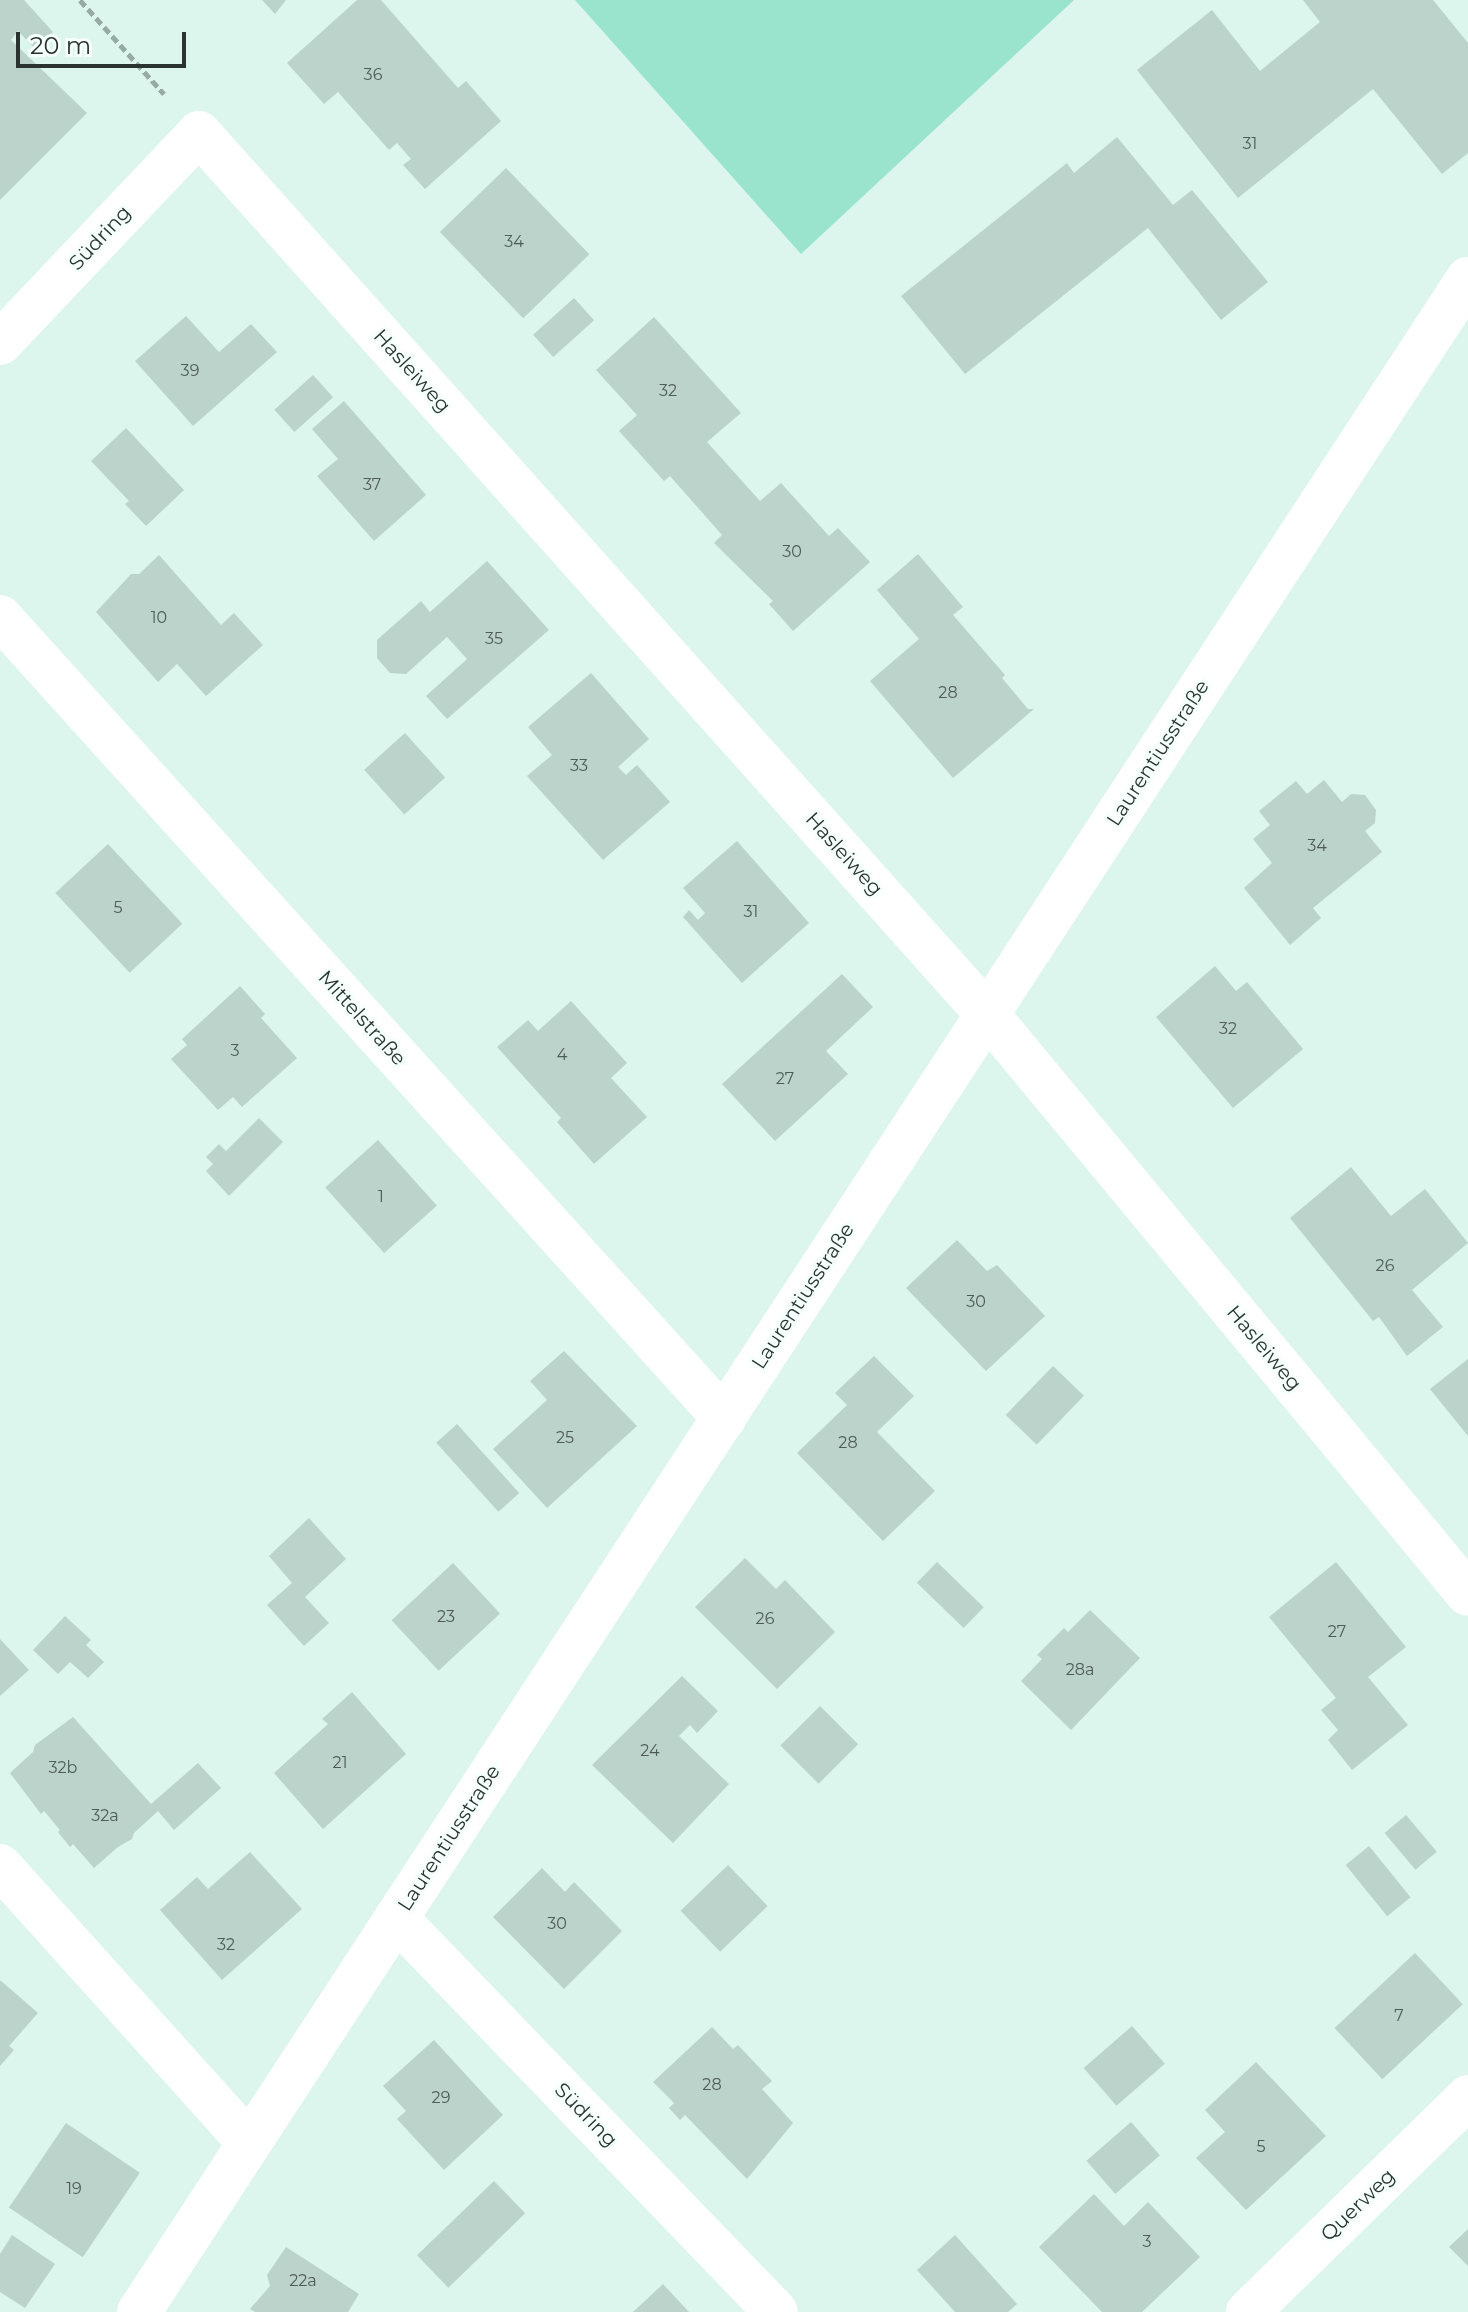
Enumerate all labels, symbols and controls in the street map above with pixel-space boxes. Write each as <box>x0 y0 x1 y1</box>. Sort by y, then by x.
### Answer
scale bar <box>20 16 190 66</box>
text: 20 m <box>30 31 91 60</box>
house number: 36 <box>364 65 382 85</box>
house number: 31 <box>1243 134 1257 154</box>
street label: Südring <box>64 201 136 275</box>
house number: 34 <box>504 232 524 252</box>
street label: Hasleiweg <box>368 324 456 418</box>
house number: 39 <box>181 361 199 381</box>
house number: 32 <box>659 381 677 401</box>
house number: 37 <box>363 475 381 495</box>
house number: 30 <box>782 542 802 562</box>
house number: 10 <box>151 608 167 628</box>
house number: 35 <box>485 629 503 649</box>
street label: Laurentiusstraße <box>1102 675 1214 831</box>
house number: 28 <box>938 683 958 703</box>
house number: 33 <box>570 756 588 776</box>
street label: Hasleiweg <box>800 807 888 901</box>
house number: 34 <box>1307 836 1327 856</box>
house number: 5 <box>113 898 123 918</box>
house number: 31 <box>744 902 758 922</box>
street label: Mittelstraße <box>313 966 411 1070</box>
house number: 32 <box>1219 1019 1237 1039</box>
house number: 3 <box>230 1041 240 1061</box>
house number: 4 <box>557 1045 567 1065</box>
house number: 27 <box>776 1069 794 1089</box>
house number: 1 <box>378 1187 384 1207</box>
street label: Laurentiusstraße <box>747 1218 859 1374</box>
house number: 26 <box>1376 1256 1394 1276</box>
house number: 30 <box>966 1292 986 1312</box>
street label: Hasleiweg <box>1221 1301 1307 1395</box>
house number: 25 <box>556 1428 574 1448</box>
house number: 28 <box>838 1433 858 1453</box>
house number: 23 <box>437 1607 455 1627</box>
house number: 26 <box>756 1609 774 1629</box>
house number: 27 <box>1328 1622 1346 1642</box>
house number: 28a <box>1066 1660 1094 1680</box>
house number: 24 <box>640 1741 660 1761</box>
house number: 21 <box>333 1753 347 1773</box>
house number: 32b <box>49 1758 77 1778</box>
street label: Laurentiusstraße <box>393 1760 505 1916</box>
house number: 32a <box>91 1806 119 1826</box>
house number: 30 <box>547 1914 567 1934</box>
house number: 32 <box>217 1935 235 1955</box>
house number: 7 <box>1394 2006 1404 2026</box>
house number: 28 <box>702 2075 722 2095</box>
street label: Südring <box>550 2078 622 2152</box>
house number: 29 <box>432 2088 450 2108</box>
house number: 5 <box>1256 2137 1266 2157</box>
street label: Querweg <box>1316 2164 1400 2246</box>
house number: 19 <box>66 2179 82 2199</box>
house number: 3 <box>1142 2232 1152 2252</box>
house number: 22a <box>289 2271 317 2291</box>

